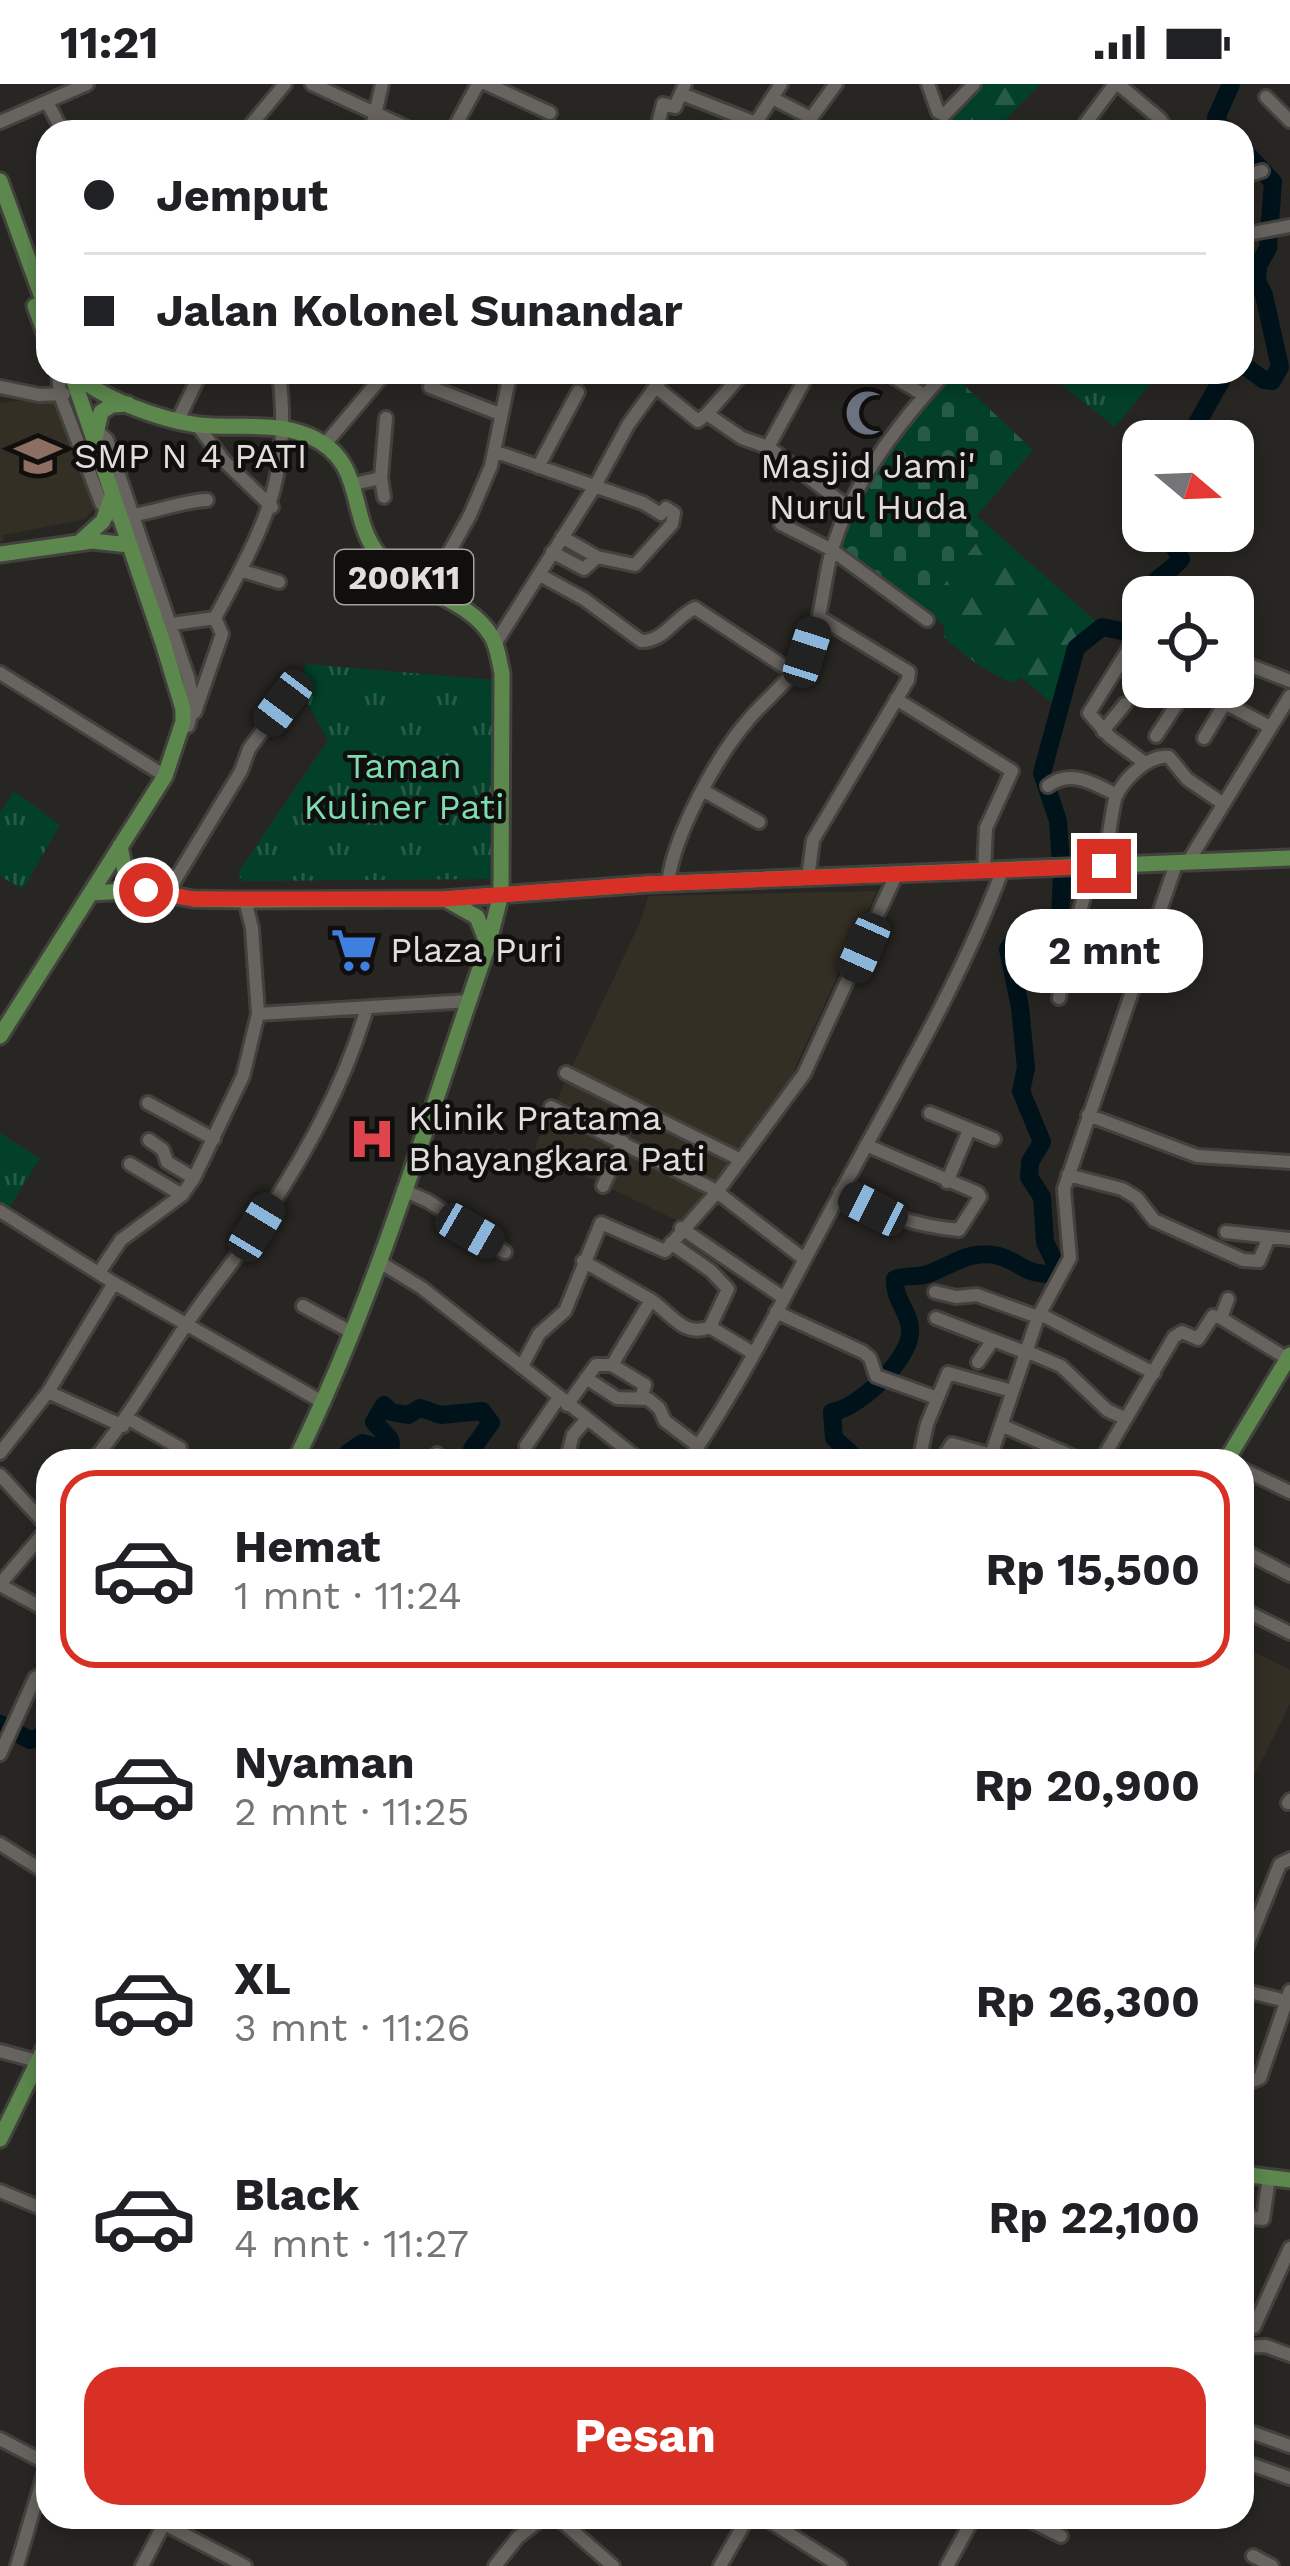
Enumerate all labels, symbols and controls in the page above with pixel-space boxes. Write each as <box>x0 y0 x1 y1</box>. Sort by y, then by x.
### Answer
text: 11:21 <box>60 16 159 69</box>
text: Jemput <box>156 169 328 222</box>
text: Jalan Kolonel Sunandar <box>156 284 683 337</box>
mosque icon: Masjid Jami' Nurul Huda <box>843 388 893 438</box>
north arrow <box>1122 420 1254 552</box>
map controls <box>1122 420 1254 708</box>
school or university icon: SMP N 4 PATI <box>13 431 63 481</box>
place label: SMP N 4 PATI <box>74 435 307 477</box>
place label: Masjid Jami' Nurul Huda <box>760 445 976 528</box>
road number: 200K11 <box>335 550 473 604</box>
button: locate <box>1122 576 1254 708</box>
car <box>779 612 835 692</box>
car <box>247 663 319 743</box>
park label: Taman Kuliner Pati <box>304 745 505 828</box>
route end <box>1077 839 1131 893</box>
route start <box>119 863 173 917</box>
car <box>833 908 895 988</box>
callout: 2 mnt <box>1005 908 1203 992</box>
supermarket icon: Plaza Puri <box>329 925 379 975</box>
text: 2 mnt <box>1048 928 1160 973</box>
place label: Plaza Puri <box>390 929 563 971</box>
place label: Klinik Pratama Bhayangkara Pati <box>408 1097 706 1180</box>
hospital icon: Klinik Pratama Bhayangkara Pati <box>347 1114 397 1164</box>
car <box>833 1177 913 1241</box>
car <box>223 1187 291 1267</box>
car <box>430 1197 510 1265</box>
icon: car <box>90 1515 198 1623</box>
text: Hemat <box>234 1520 380 1573</box>
text: Rp 15,500 <box>985 1543 1200 1596</box>
text: 1 mnt · 11:24 <box>234 1573 462 1618</box>
icon: car <box>90 1731 198 1839</box>
text: Nyaman <box>234 1736 415 1789</box>
text: Rp 20,900 <box>974 1759 1200 1812</box>
text: 2 mnt · 11:25 <box>234 1789 469 1834</box>
icon: car <box>90 1947 198 2055</box>
text: XL <box>234 1952 291 2005</box>
text: Rp 26,300 <box>976 1975 1200 2028</box>
text: 3 mnt · 11:26 <box>234 2005 470 2050</box>
icon: car <box>90 2163 198 2271</box>
text: Black <box>234 2168 359 2221</box>
text: Rp 22,100 <box>989 2191 1200 2244</box>
text: 4 mnt · 11:27 <box>234 2221 469 2266</box>
button: Pesan <box>84 2367 1206 2505</box>

